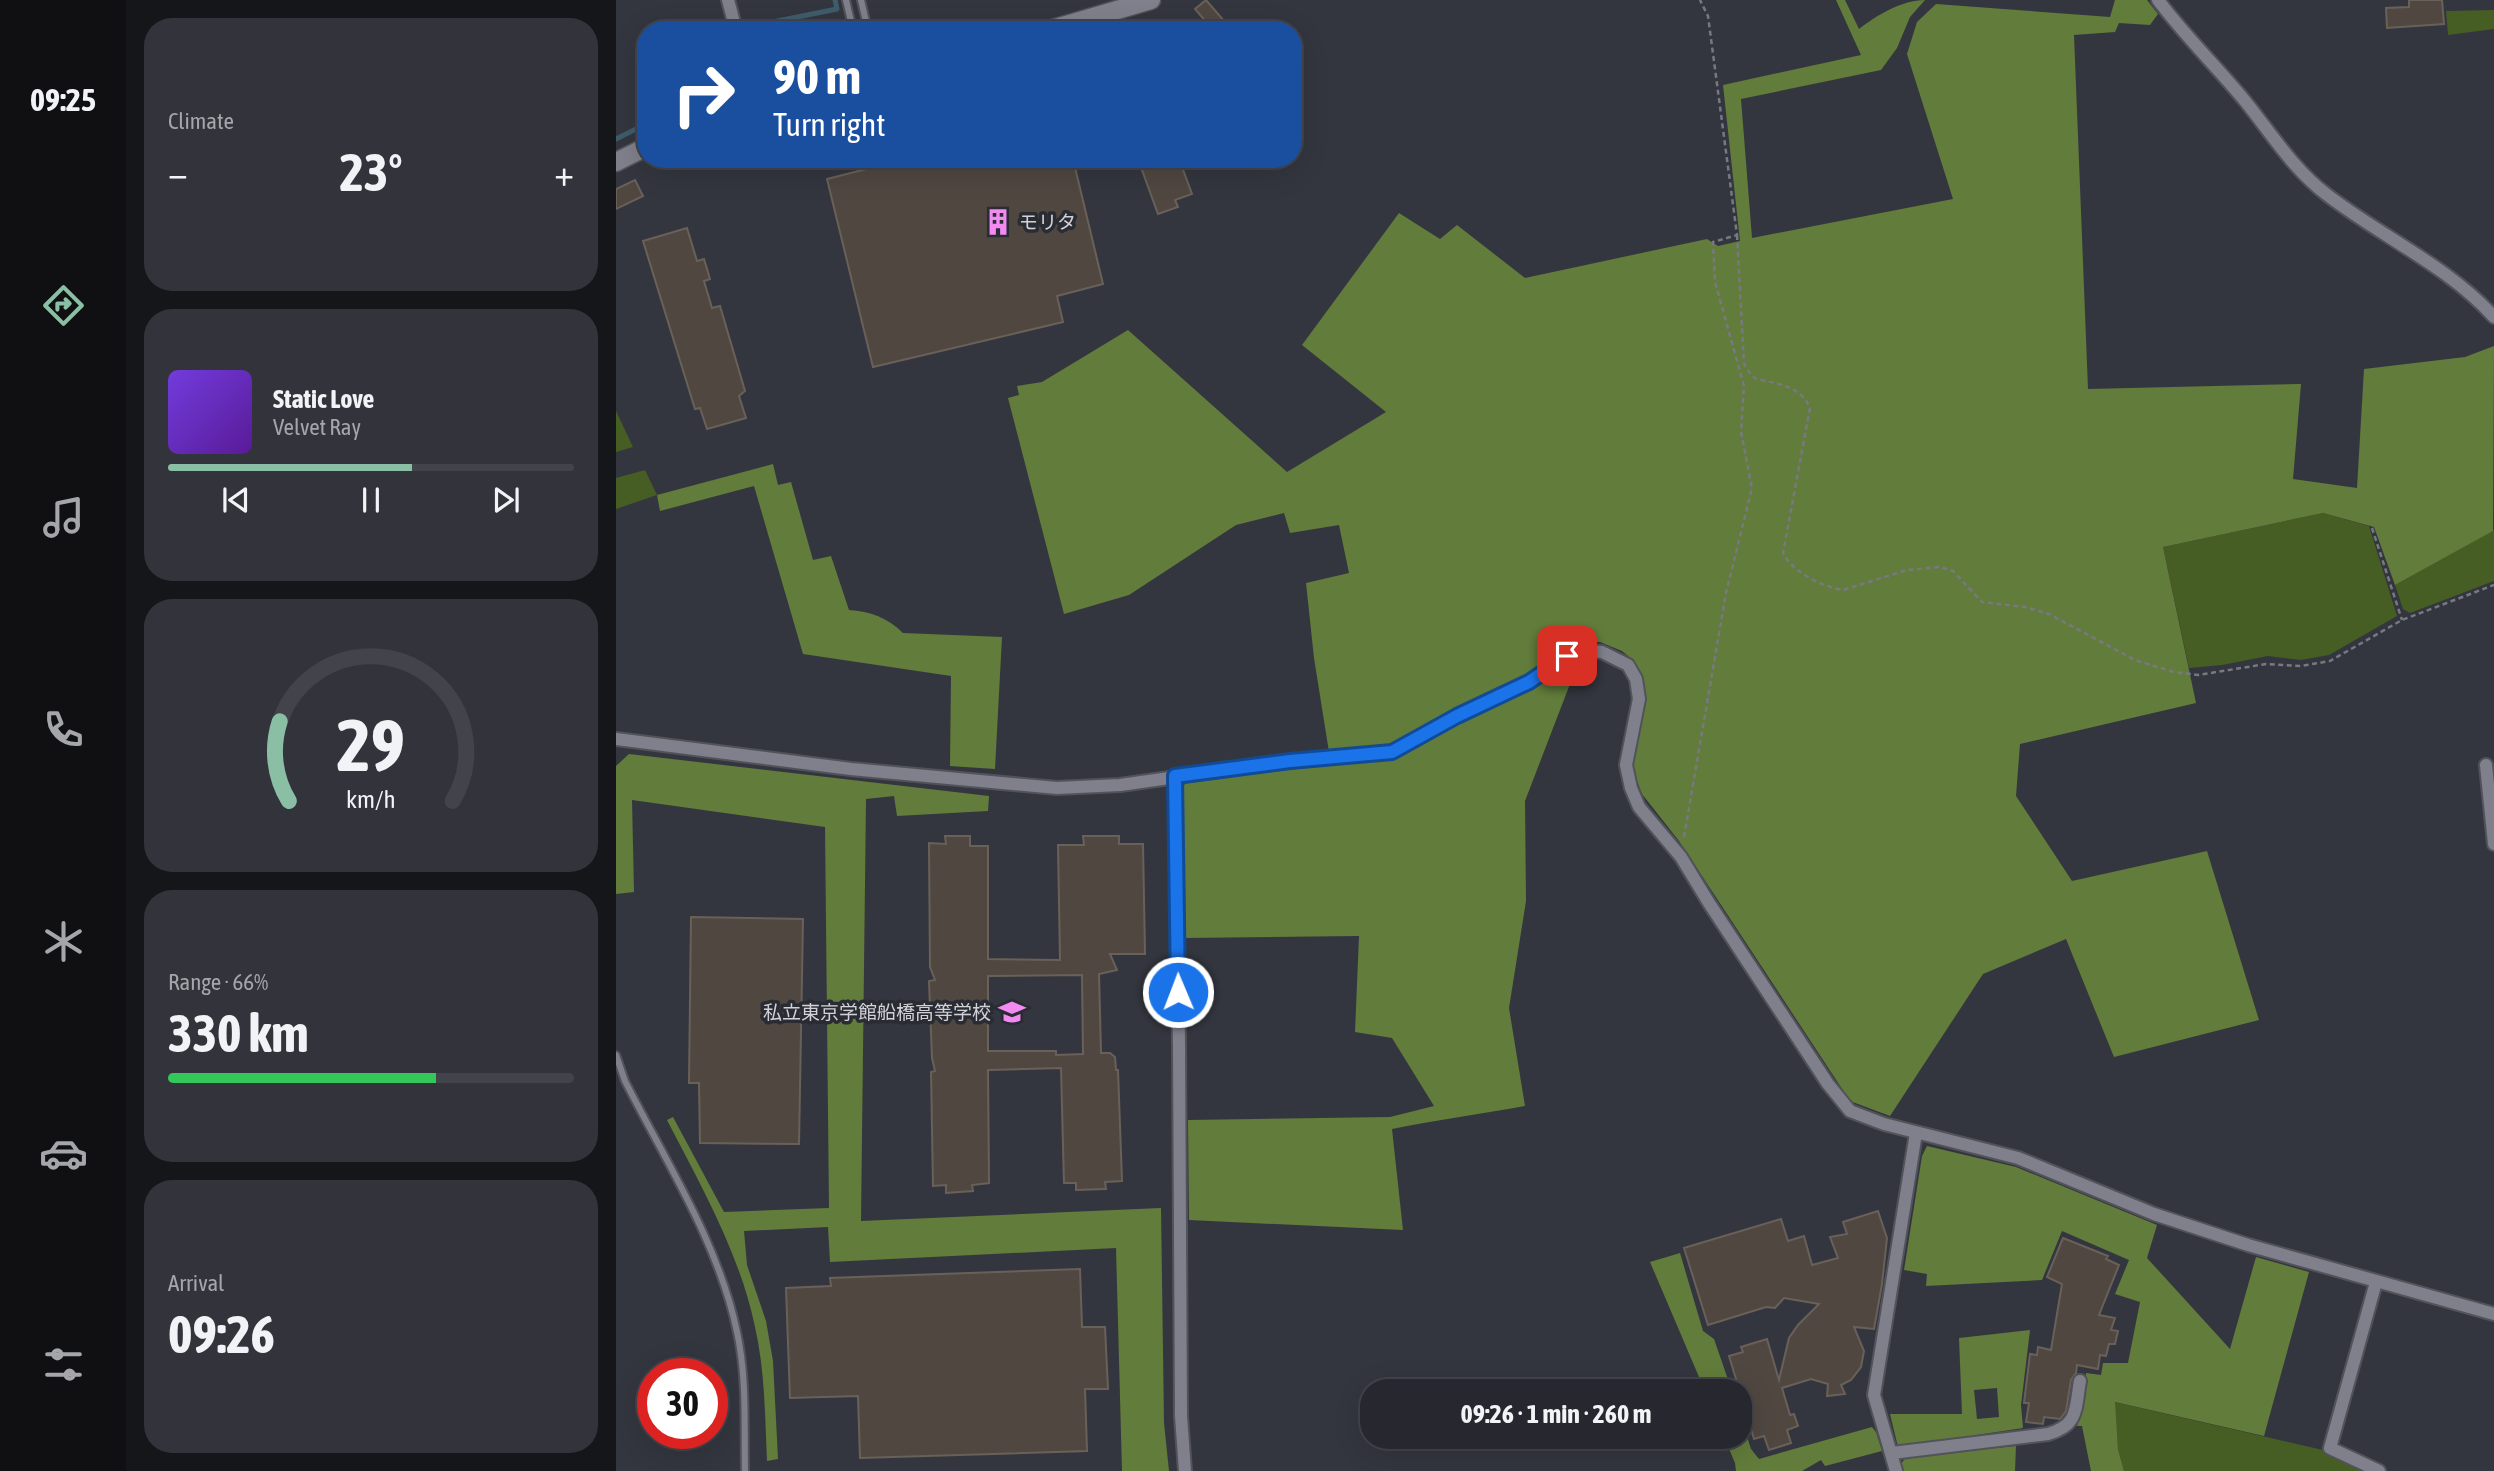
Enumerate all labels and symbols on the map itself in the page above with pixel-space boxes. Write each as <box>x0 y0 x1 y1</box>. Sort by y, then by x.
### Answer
building icon: モリタ <box>983 207 1013 237</box>
place label: モリタ <box>1019 211 1076 233</box>
pin <box>1537 626 1597 686</box>
position arrow <box>1141 955 1215 1029</box>
school or university icon: 私立東京学館船橋高等学校 <box>997 997 1027 1027</box>
place label: 私立東京学館船橋高等学校 <box>763 1001 991 1023</box>
speed limit sign: 30 <box>637 1358 728 1449</box>

